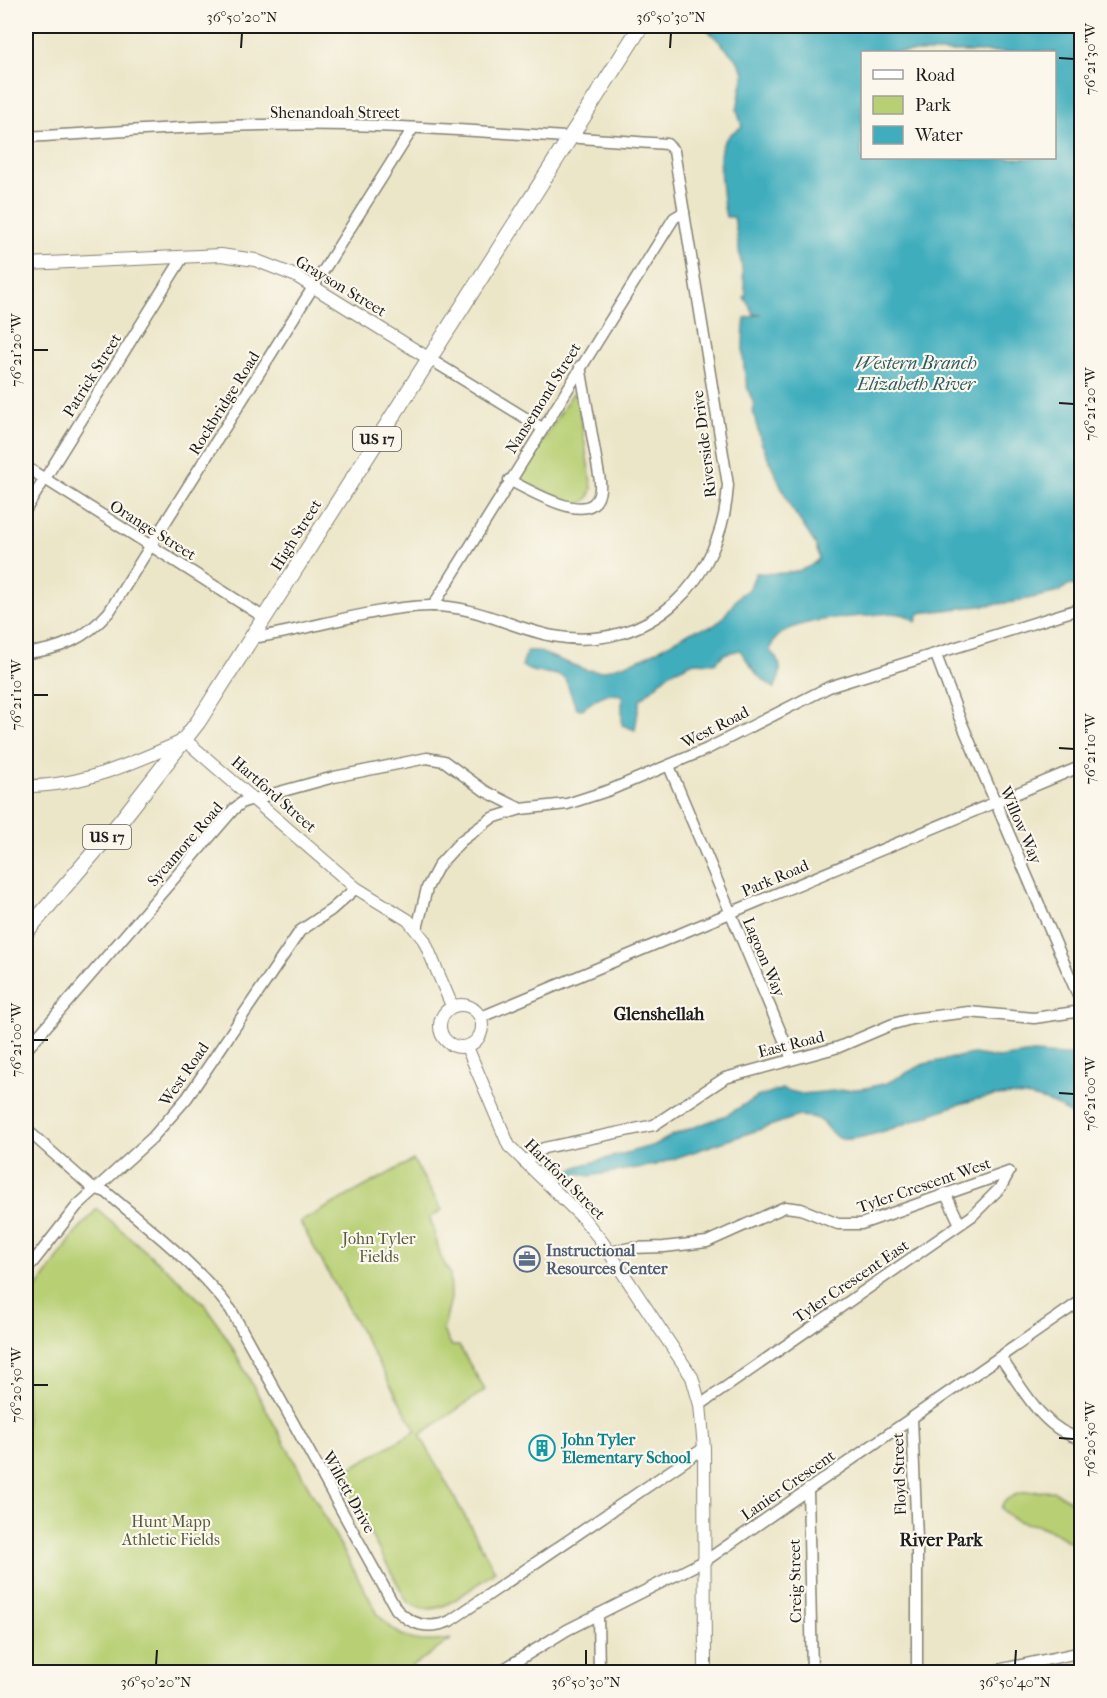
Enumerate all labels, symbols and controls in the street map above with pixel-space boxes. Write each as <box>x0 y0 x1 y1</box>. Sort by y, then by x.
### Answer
text: 36°50'20"N <box>207 8 278 26</box>
text: 36°50'30"N <box>636 8 706 26</box>
text: 76°21'30"W <box>1081 22 1099 95</box>
legend <box>861 51 1056 159</box>
text: Road <box>915 65 955 86</box>
text: Park <box>915 95 952 116</box>
street label: Shenandoah Street <box>270 103 400 122</box>
text: Water <box>914 125 963 146</box>
street label: Grayson Street <box>292 251 390 321</box>
text: 76°21'20"W <box>7 312 25 387</box>
street label: Patrick Street <box>59 329 125 420</box>
street label: Nansemond Street <box>501 339 585 457</box>
street label: Rockbridge Road <box>185 347 264 458</box>
water label: Western Branch Elizabeth River <box>855 353 977 395</box>
text: 76°21'20"W <box>1081 366 1099 441</box>
street label: Riverside Drive <box>688 389 720 499</box>
road number: US 17 <box>353 427 401 451</box>
street label: Orange Street <box>106 496 200 564</box>
street label: High Street <box>267 496 326 574</box>
text: 76°21'10"W <box>7 658 25 731</box>
street label: West Road <box>677 702 752 753</box>
text: 76°21'10"W <box>1081 712 1099 785</box>
street label: Hartford Street <box>228 752 321 836</box>
street label: Willow Way <box>996 782 1046 867</box>
street label: Sycamore Road <box>143 798 227 890</box>
road number: US 17 <box>83 825 131 849</box>
street label: Park Road <box>739 855 812 901</box>
street label: Lagoon Way <box>739 914 789 1000</box>
text: 76°21'00"W <box>7 1002 25 1077</box>
district label: Glenshellah <box>614 1004 705 1025</box>
street label: East Road <box>756 1027 826 1061</box>
street label: West Road <box>155 1038 213 1110</box>
text: 76°21'00"W <box>1081 1056 1099 1131</box>
street label: Hartford Street <box>521 1135 610 1224</box>
street label: Tyler Crescent West <box>855 1153 994 1217</box>
park label: John Tyler Fields <box>340 1229 416 1266</box>
street label: Tyler Crescent East <box>790 1235 912 1327</box>
place label: Instructional Resources Center <box>546 1241 669 1278</box>
office icon: Instructional Resources Center <box>512 1244 542 1274</box>
text: 76°20'50"W <box>7 1346 25 1423</box>
text: 76°20'50"W <box>1081 1400 1099 1477</box>
place label: John Tyler Elementary School <box>560 1430 691 1468</box>
street label: Floyd Street <box>888 1432 910 1516</box>
building icon: John Tyler Elementary School <box>527 1433 557 1463</box>
street label: Lanier Crescent <box>737 1445 839 1524</box>
street label: Willett Drive <box>318 1447 379 1536</box>
park label: Hunt Mapp Athletic Fields <box>121 1512 220 1549</box>
district label: River Park <box>900 1530 983 1551</box>
street label: Creig Street <box>785 1538 805 1623</box>
text: 36°50'20"N <box>121 1673 192 1691</box>
text: 36°50'30"N <box>551 1673 621 1691</box>
text: 36°50'40"N <box>979 1673 1052 1691</box>

